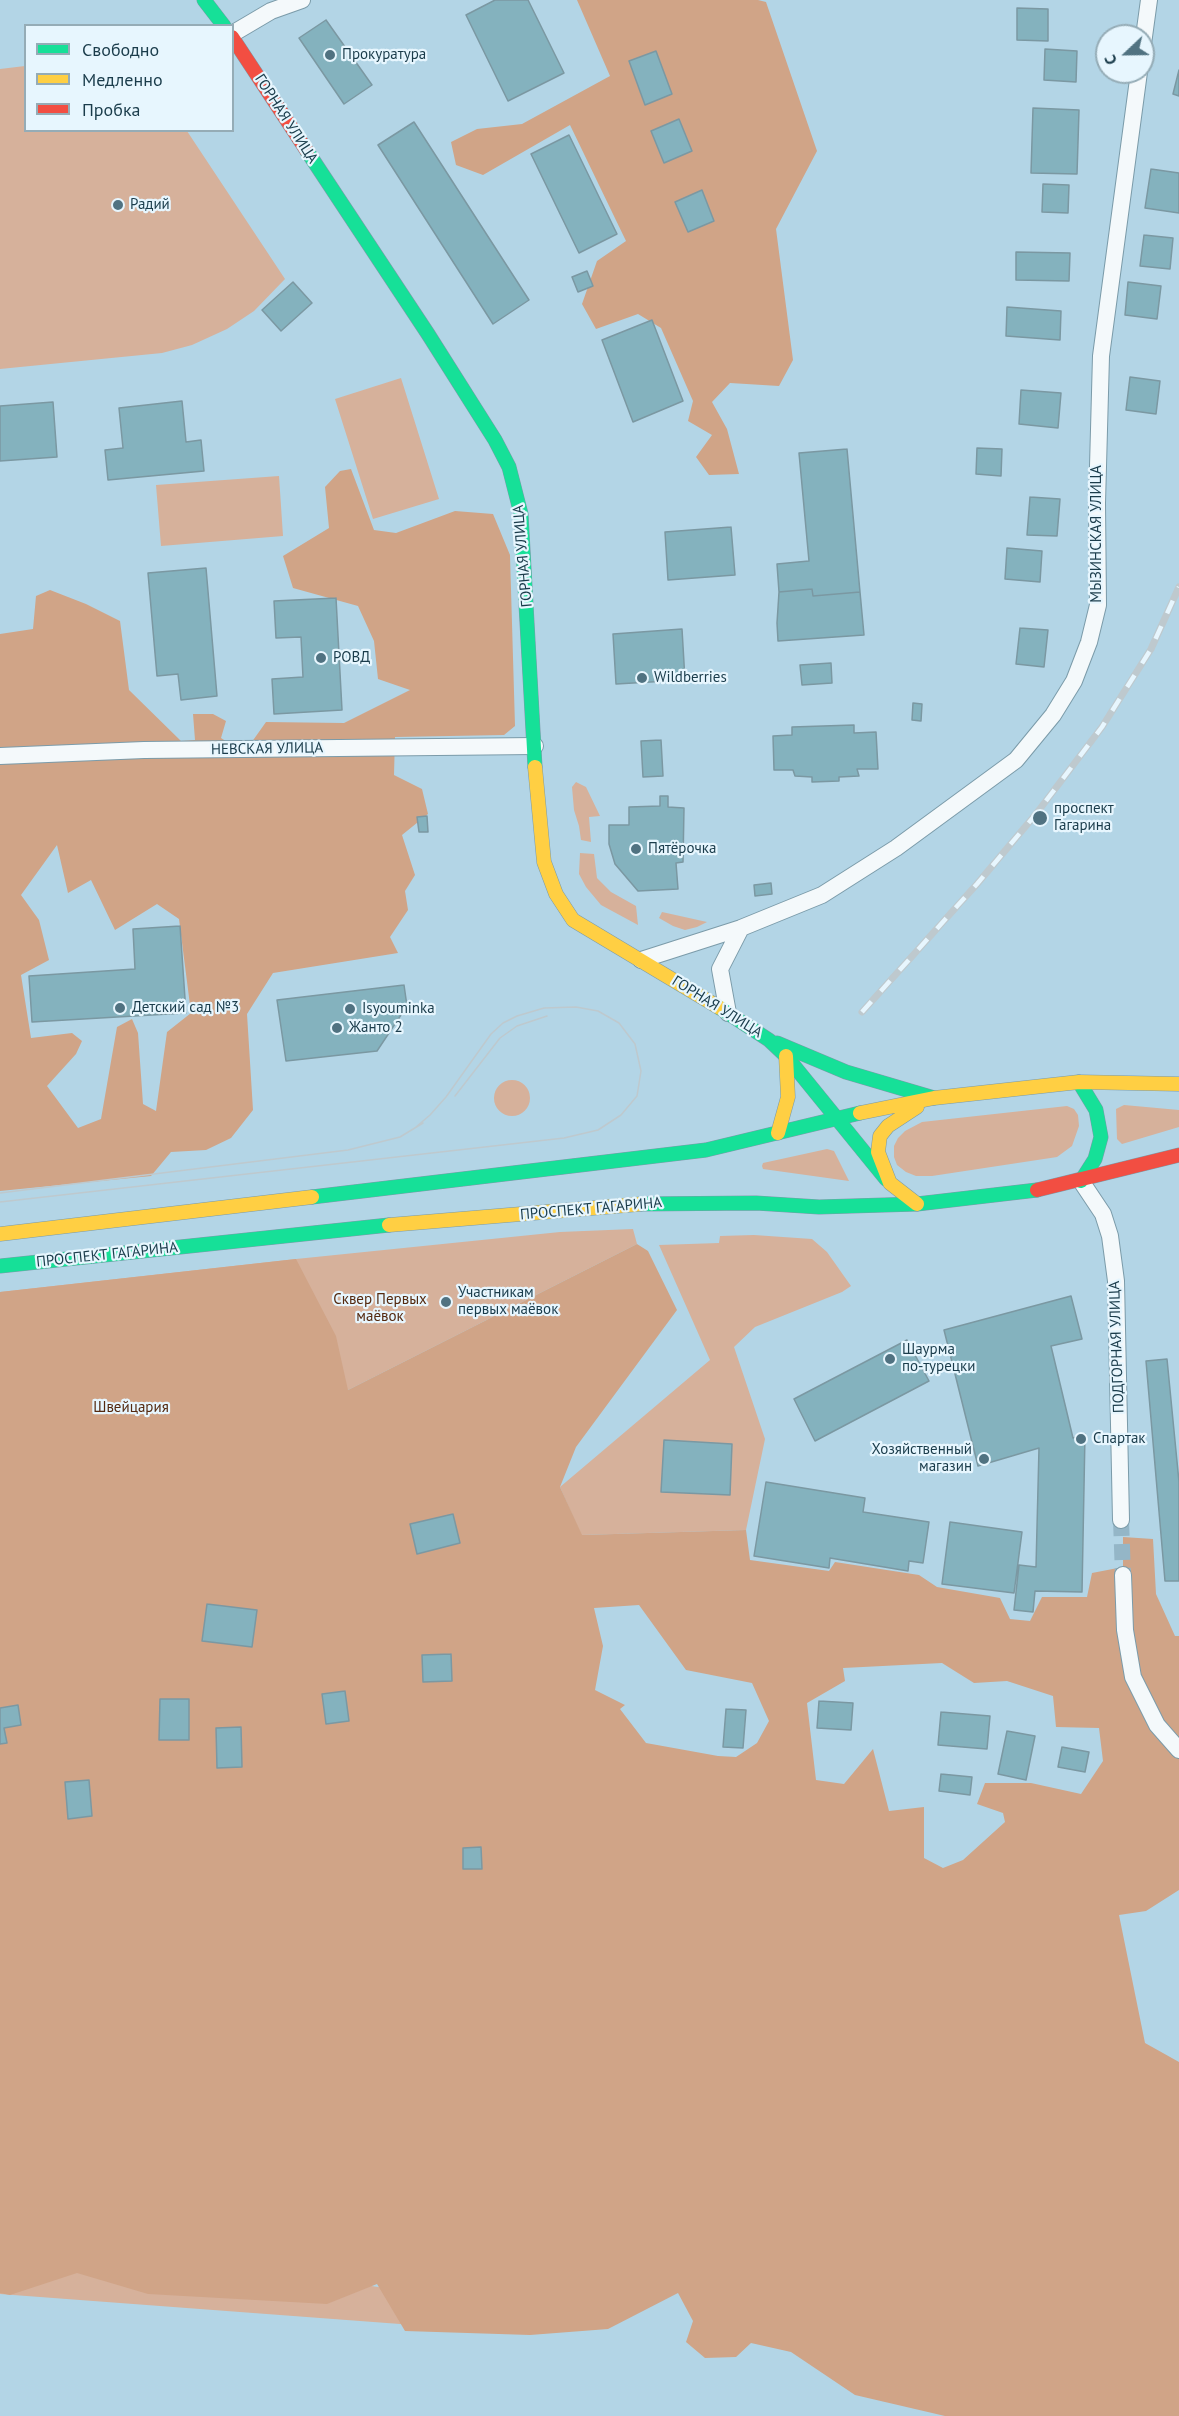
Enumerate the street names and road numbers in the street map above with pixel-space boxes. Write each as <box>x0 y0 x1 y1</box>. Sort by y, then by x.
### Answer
street label: ГОРНАЯ УЛИЦА <box>250 71 322 167</box>
street label: МЫЗИНСКАЯ УЛИЦА <box>1088 465 1106 603</box>
street label: ГОРНАЯ УЛИЦА <box>510 504 536 608</box>
street label: НЕВСКАЯ УЛИЦА <box>211 739 323 759</box>
street label: ГОРНАЯ УЛИЦА <box>669 972 765 1042</box>
street label: ПРОСПЕКТ ГАГАРИНА <box>519 1194 663 1224</box>
street label: ПРОСПЕКТ ГАГАРИНА <box>35 1239 179 1271</box>
street label: ПОДГОРНАЯ УЛИЦА <box>1106 1280 1128 1414</box>

